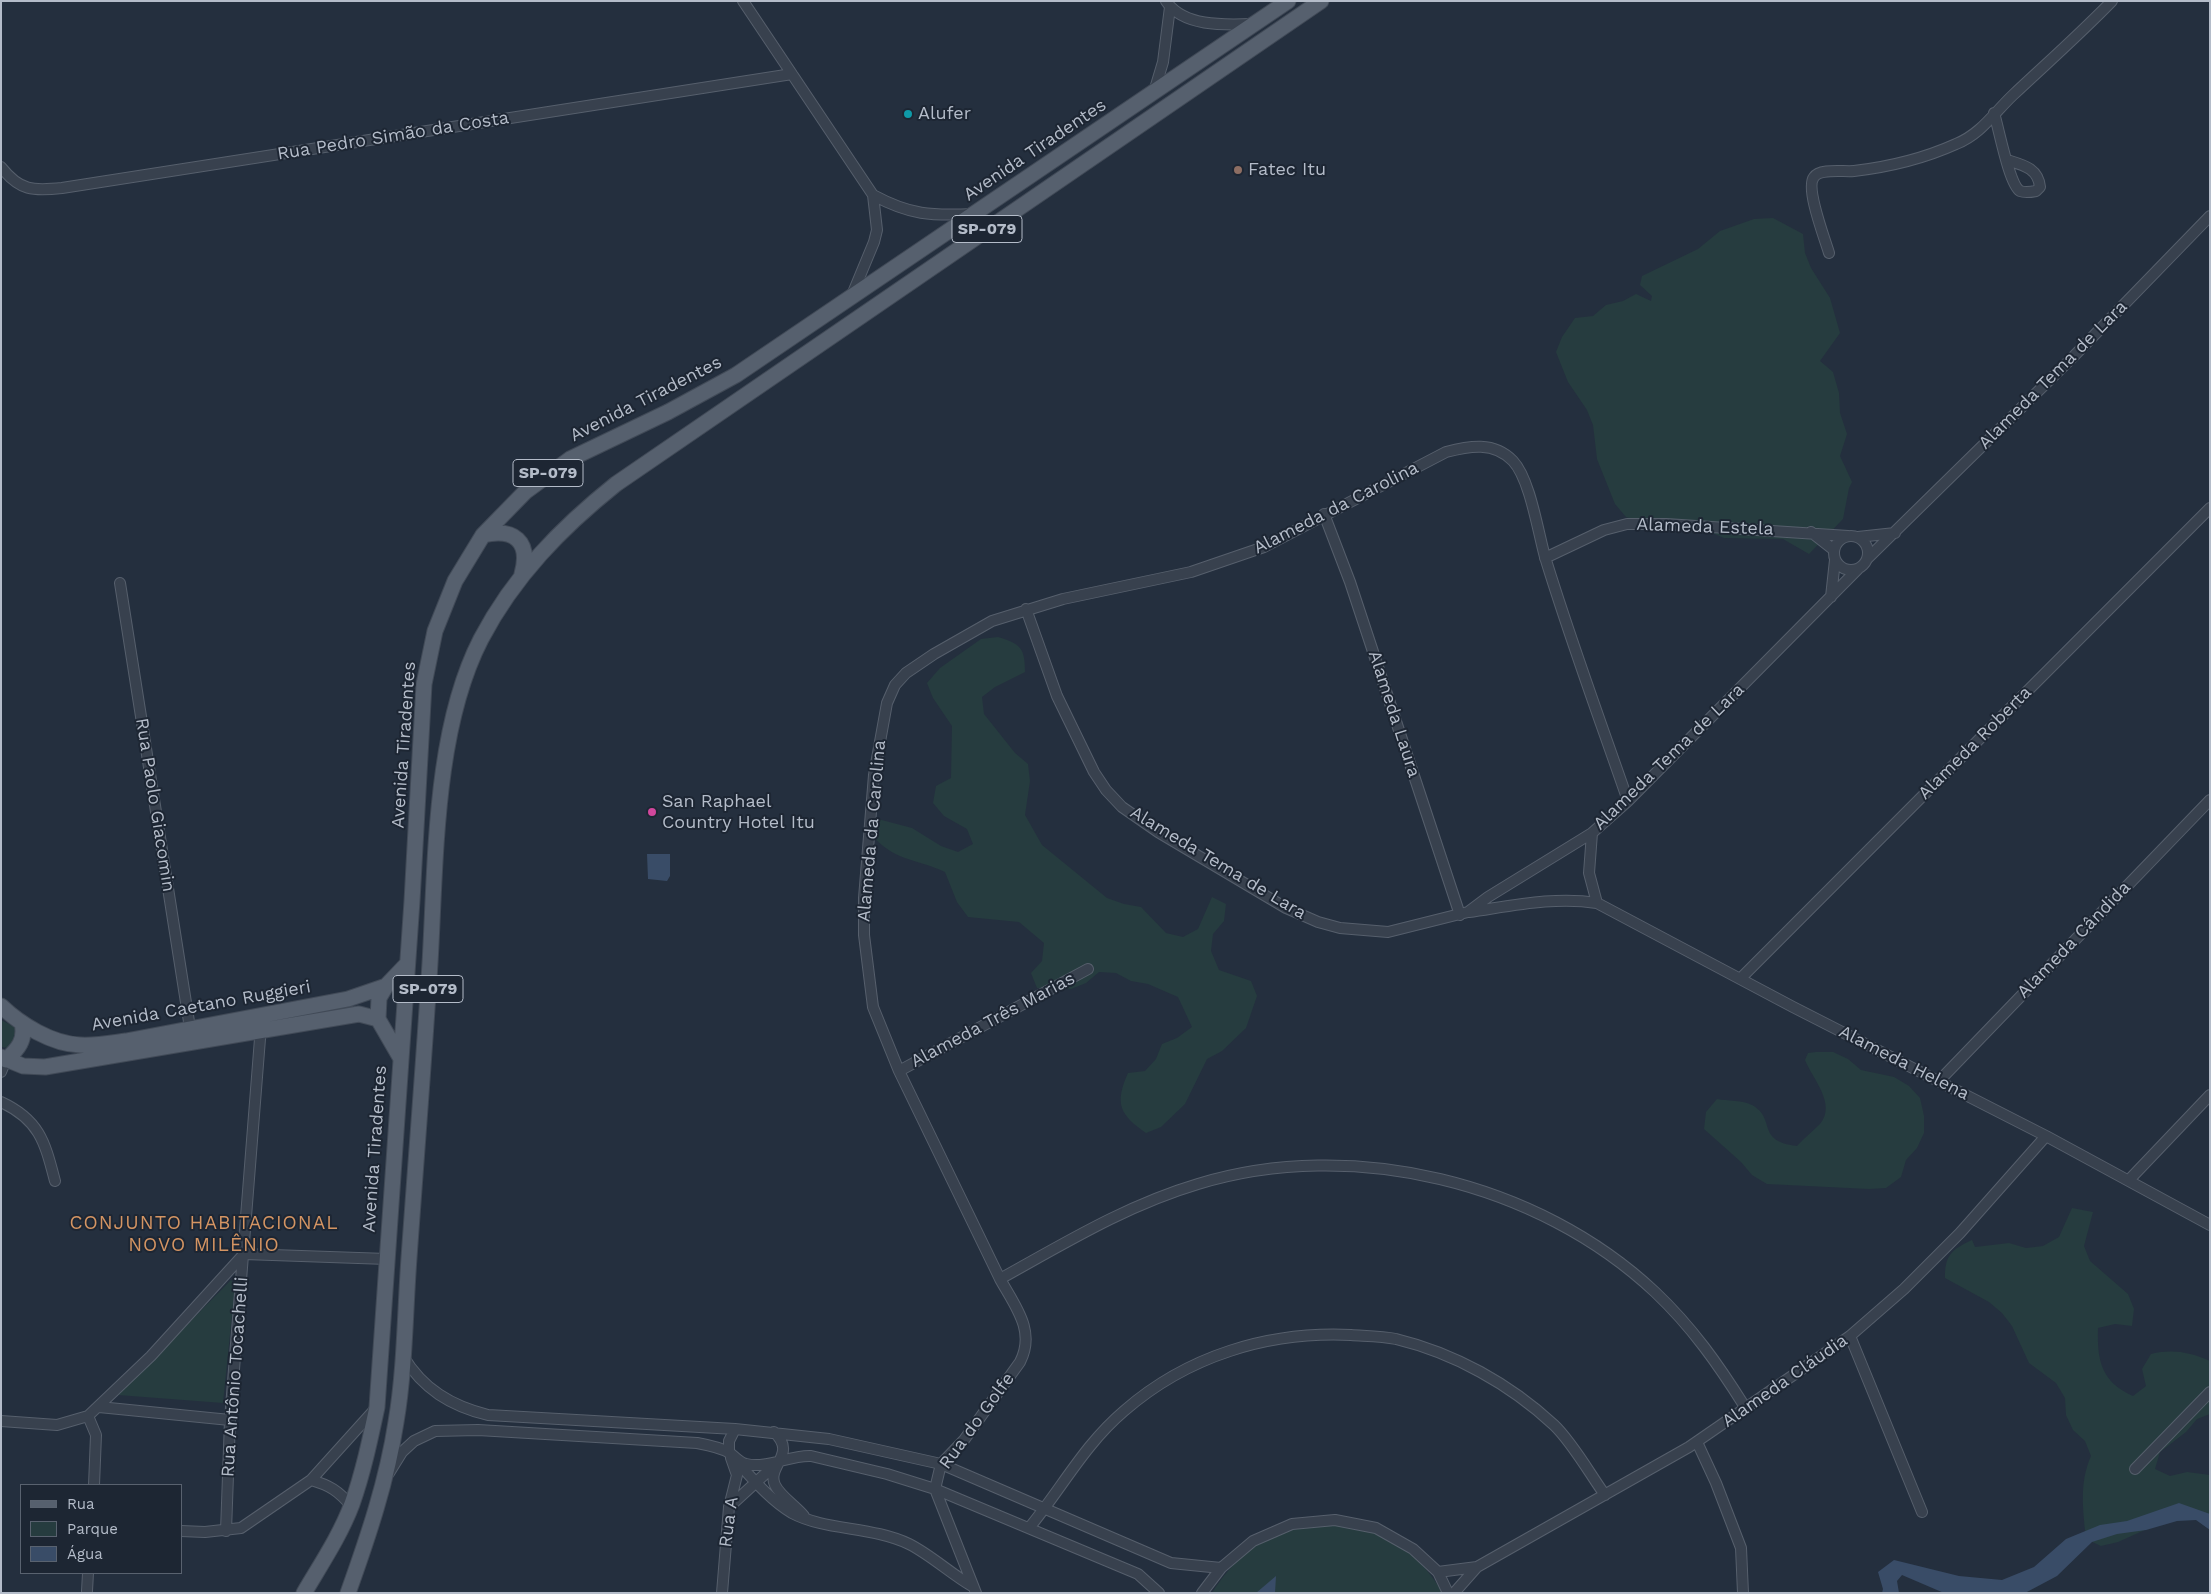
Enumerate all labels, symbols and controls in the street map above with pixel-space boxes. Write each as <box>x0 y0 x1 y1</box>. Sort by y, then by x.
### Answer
street label: Avenida Tiradentes <box>960 94 1110 206</box>
place label: Alufer <box>918 103 971 125</box>
street label: Rua Pedro Simão da Costa <box>276 107 510 165</box>
marker: Alufer <box>902 108 914 120</box>
place label: Fatec Itu <box>1248 159 1326 181</box>
marker: Fatec Itu <box>1232 164 1244 176</box>
road number: SP-079 <box>952 215 1022 242</box>
street label: Alameda Tema de Lara <box>1974 296 2132 454</box>
street label: Avenida Tiradentes <box>567 351 725 447</box>
street label: Alameda da Carolina <box>1250 457 1422 559</box>
road number: SP-079 <box>513 459 583 486</box>
street label: Alameda Estela <box>1636 514 1774 540</box>
street label: Alameda Laura <box>1363 648 1425 780</box>
street label: Avenida Tiradentes <box>387 661 421 829</box>
street label: Alameda Tema de Lara <box>1589 679 1749 835</box>
street label: Alameda Roberta <box>1914 682 2036 804</box>
street label: Rua Paolo Giacomin <box>131 717 179 893</box>
street label: Alameda da Carolina <box>853 739 891 923</box>
place label: San Raphael Country Hotel Itu <box>662 791 815 834</box>
street label: Alameda Tema de Lara <box>1126 802 1310 924</box>
marker: San Raphael Country Hotel Itu <box>646 806 658 818</box>
street label: Alameda Cândida <box>2013 877 2135 1003</box>
street label: Alameda Três Marias <box>907 968 1079 1072</box>
street label: Avenida Caetano Ruggieri <box>90 976 312 1036</box>
road number: SP-079 <box>393 976 463 1002</box>
street label: Alameda Helena <box>1835 1021 1973 1105</box>
street label: Avenida Tiradentes <box>358 1065 392 1233</box>
district label: CONJUNTO HABITACIONAL NOVO MILÊNIO <box>67 1212 341 1256</box>
street label: Rua Antônio Tocachelli <box>217 1276 253 1478</box>
street label: Alameda Cláudia <box>1718 1330 1852 1432</box>
street label: Rua do Golfe <box>935 1369 1019 1473</box>
legend <box>20 1484 182 1574</box>
text: Rua <box>67 1495 95 1513</box>
street label: Rua A <box>715 1495 743 1549</box>
text: Parque <box>67 1520 118 1538</box>
text: Água <box>67 1545 103 1563</box>

